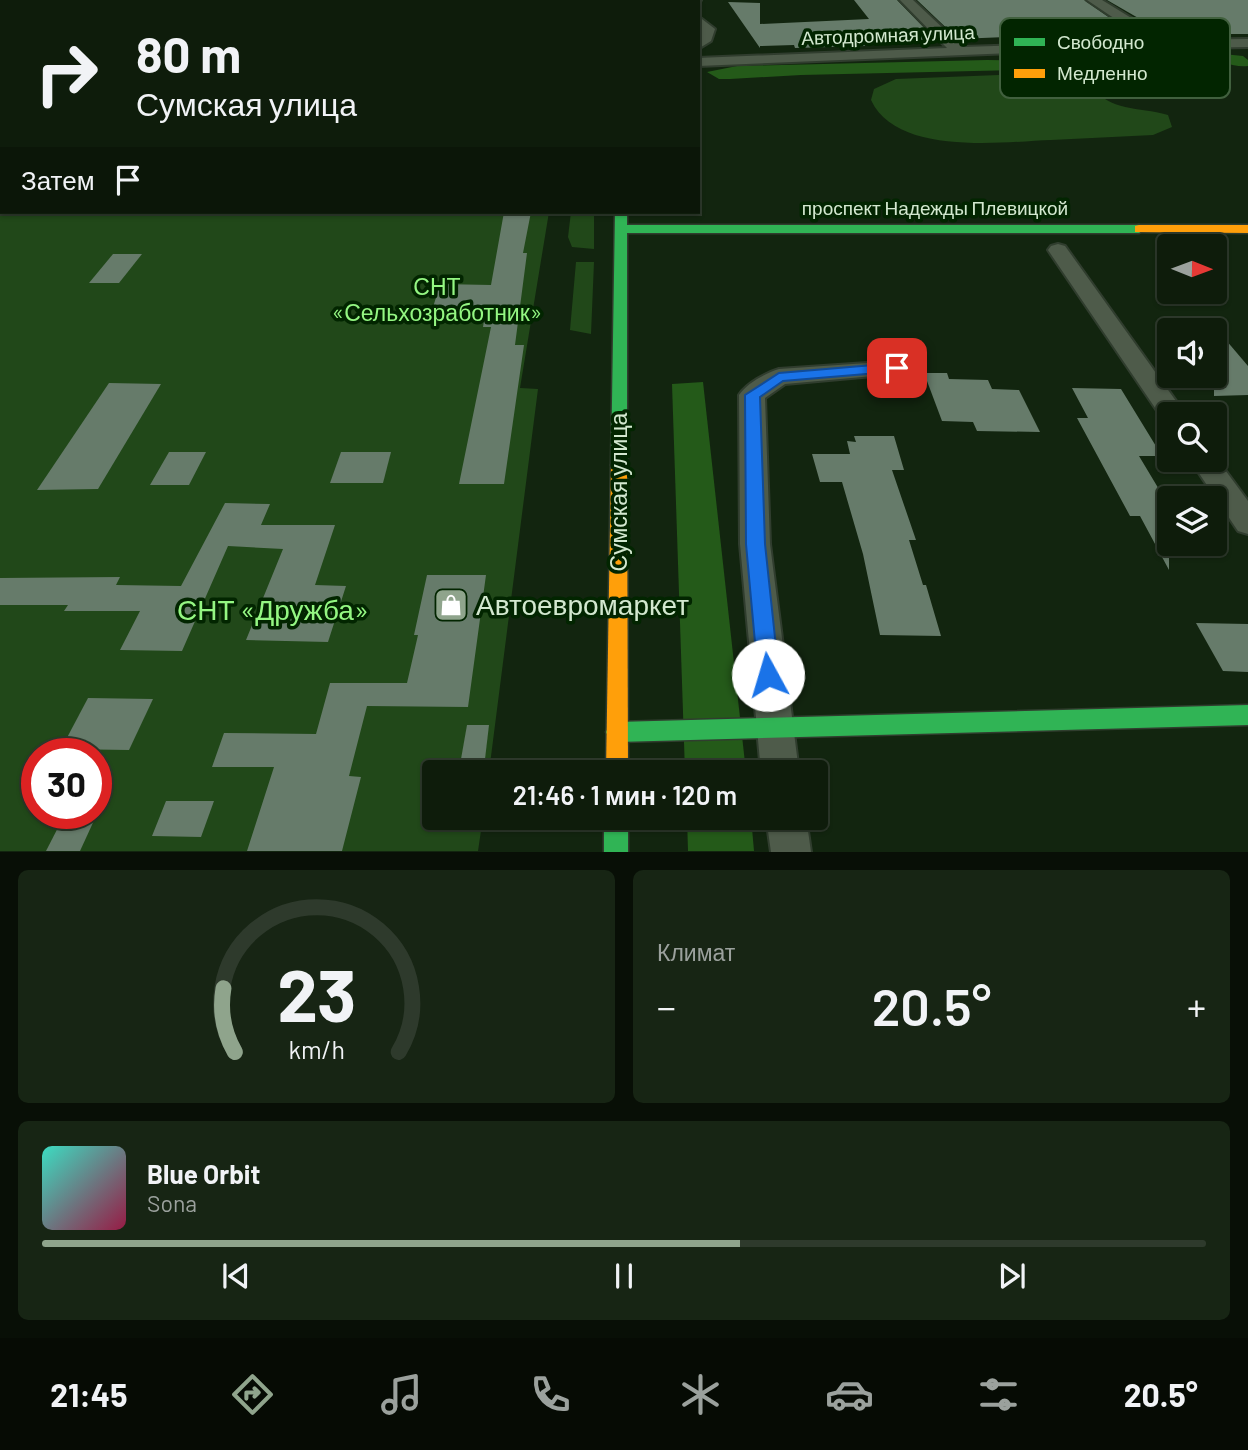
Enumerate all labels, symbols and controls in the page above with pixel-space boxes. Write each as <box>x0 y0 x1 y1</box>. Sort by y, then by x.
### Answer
legend <box>1000 18 1230 98</box>
street label: Автодромная улица <box>801 20 976 49</box>
text: 80 m <box>136 24 241 83</box>
icon: right <box>21 28 112 119</box>
text: Свободно <box>1057 30 1144 53</box>
text: Медленно <box>1057 61 1147 84</box>
text: Сумская улица <box>136 84 357 122</box>
icon: arrive <box>109 161 147 199</box>
text: Затем <box>21 164 95 195</box>
street label: проспект Надежды Плевицкой <box>802 196 1068 219</box>
north arrow <box>1157 234 1227 304</box>
map controls <box>1157 234 1227 556</box>
park label: СНТ «Сельхозработник» <box>332 272 542 326</box>
button: sound <box>1157 318 1227 388</box>
pin <box>867 338 927 398</box>
icon: arrive <box>878 349 916 387</box>
button: search <box>1157 402 1227 472</box>
street label: Сумская улица <box>604 412 632 571</box>
button: layers <box>1157 486 1227 556</box>
shop icon: Автоевромаркет <box>432 586 470 624</box>
place label: Автоевромаркет <box>476 587 689 621</box>
park label: СНТ «Дружба» <box>177 592 369 626</box>
position arrow <box>731 638 805 712</box>
speed limit sign: 30 <box>21 738 112 829</box>
text: 21:46 · 1 мин · 120 m <box>513 779 737 810</box>
text: Климат <box>657 938 735 966</box>
text: 23 <box>277 950 356 1038</box>
text: 20.5° <box>872 974 991 1036</box>
text: − <box>657 983 676 1029</box>
text: + <box>1187 983 1206 1029</box>
text: km/h <box>288 1034 345 1064</box>
text: Blue Orbit <box>147 1158 260 1189</box>
text: Sona <box>147 1189 197 1217</box>
icon: previous <box>217 1257 255 1295</box>
icon: pause <box>605 1257 643 1295</box>
icon: next <box>993 1257 1031 1295</box>
icon: directions <box>228 1370 277 1419</box>
icon: music <box>377 1370 426 1419</box>
icon: phone <box>526 1370 575 1419</box>
icon: climate <box>676 1370 725 1419</box>
icon: car <box>825 1370 874 1419</box>
icon: filters <box>974 1370 1023 1419</box>
text: 21:45 <box>50 1375 127 1413</box>
text: 20.5° <box>1124 1375 1198 1413</box>

